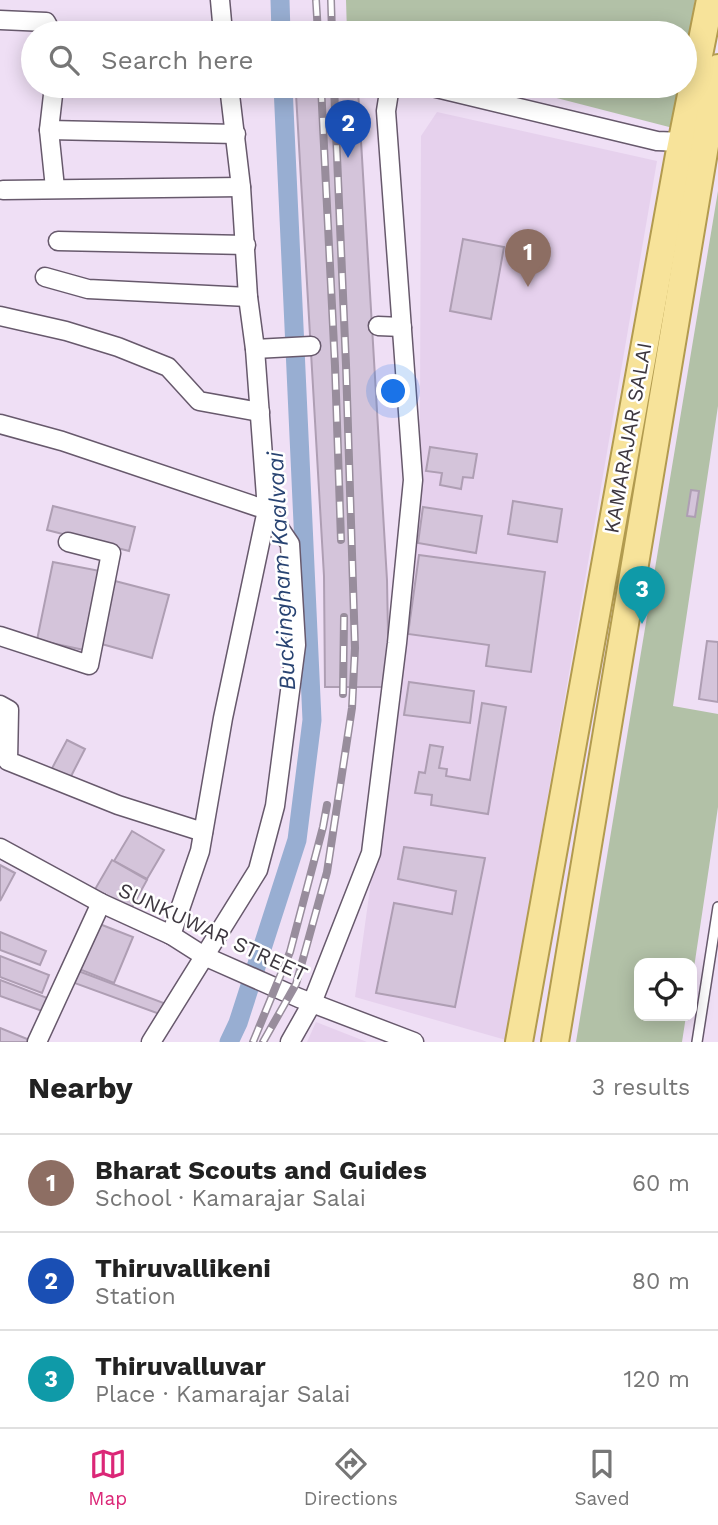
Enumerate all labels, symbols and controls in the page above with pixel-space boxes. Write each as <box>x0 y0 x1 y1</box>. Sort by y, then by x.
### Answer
search box <box>21 21 697 98</box>
icon: search <box>45 41 83 79</box>
text: Search here <box>101 45 253 75</box>
pin: 2 <box>325 100 371 158</box>
pin: 1 <box>505 229 551 287</box>
street label: KAMARAJAR SALAI <box>598 341 657 535</box>
your location <box>376 374 410 408</box>
water label: Buckingham Kaalvaai <box>262 450 301 691</box>
pin: 3 <box>619 566 665 624</box>
street label: SUNKUWAR STREET <box>115 877 312 986</box>
map controls <box>634 958 697 1021</box>
button: locate <box>634 958 697 1021</box>
text: Nearby <box>28 1070 133 1105</box>
text: 3 results <box>592 1074 690 1101</box>
text: Bharat Scouts and Guides <box>95 1155 427 1185</box>
text: 1 <box>46 1170 56 1197</box>
text: 60 m <box>632 1170 690 1197</box>
text: School · Kamarajar Salai <box>95 1185 366 1212</box>
text: Thiruvallikeni <box>95 1253 271 1283</box>
text: 2 <box>44 1268 58 1295</box>
text: 80 m <box>632 1268 690 1295</box>
text: Station <box>95 1283 176 1310</box>
text: Thiruvalluvar <box>95 1351 266 1381</box>
text: 3 <box>44 1366 58 1393</box>
text: 120 m <box>624 1366 690 1393</box>
text: Place · Kamarajar Salai <box>95 1381 350 1408</box>
tab: Map <box>88 1445 127 1510</box>
tab: Directions <box>304 1445 398 1510</box>
tab: Saved <box>574 1445 630 1510</box>

